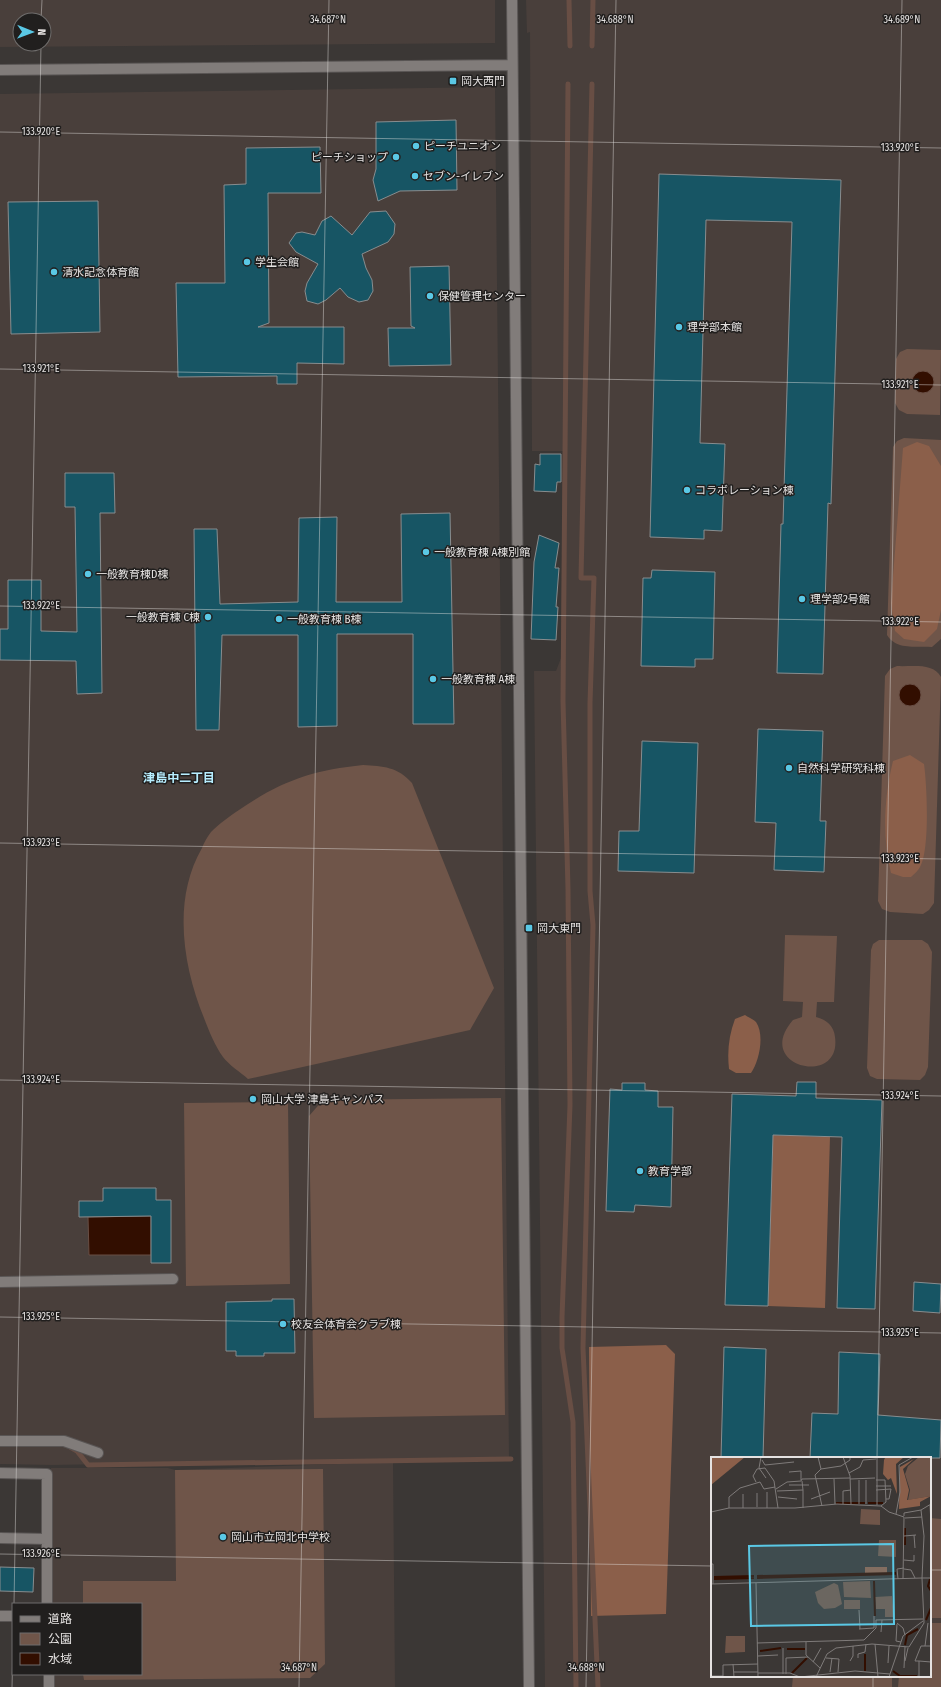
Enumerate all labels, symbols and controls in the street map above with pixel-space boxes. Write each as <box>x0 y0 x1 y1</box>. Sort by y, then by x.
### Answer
north arrow <box>12 12 52 52</box>
text: 34.687°N <box>310 14 346 26</box>
text: 34.688°N <box>596 14 634 26</box>
text: 34.689°N <box>884 14 920 26</box>
text: N <box>35 29 48 36</box>
place label: 岡大西門 <box>461 75 505 88</box>
marker: 岡大西門 <box>448 76 458 86</box>
text: 133.920°E <box>22 126 61 138</box>
place label: ピーチユニオン <box>424 140 501 153</box>
marker: ピーチユニオン <box>411 141 421 151</box>
text: 133.920°E <box>881 142 920 154</box>
place label: ピーチショップ <box>311 151 388 164</box>
marker: ピーチショップ <box>391 152 401 162</box>
place label: セブン-イレブン <box>423 170 504 183</box>
marker: セブン-イレブン <box>410 171 420 181</box>
place label: 学生会館 <box>255 256 299 269</box>
marker: 学生会館 <box>242 257 252 267</box>
place label: 清水記念体育館 <box>62 266 139 279</box>
marker: 清水記念体育館 <box>49 267 59 277</box>
place label: 保健管理センター <box>438 290 526 303</box>
marker: 保健管理センター <box>425 291 435 301</box>
place label: 理学部本館 <box>687 321 742 334</box>
marker: 理学部本館 <box>674 322 684 332</box>
text: 133.921°E <box>23 363 60 375</box>
text: 133.921°E <box>882 379 919 391</box>
place label: コラボレーション棟 <box>695 484 794 497</box>
marker: コラボレーション棟 <box>682 485 692 495</box>
place label: 一般教育棟 A棟別館 <box>434 546 530 559</box>
marker: 一般教育棟 A棟別館 <box>421 547 431 557</box>
place label: 一般教育棟D棟 <box>96 568 168 581</box>
marker: 一般教育棟D棟 <box>83 569 93 579</box>
place label: 理学部2号館 <box>810 593 870 606</box>
marker: 理学部2号館 <box>797 594 807 604</box>
text: 133.922°E <box>22 600 60 612</box>
place label: 一般教育棟 C棟 <box>126 611 200 624</box>
marker: 一般教育棟 C棟 <box>203 612 213 622</box>
place label: 一般教育棟 B棟 <box>287 613 362 626</box>
marker: 一般教育棟 B棟 <box>274 614 284 624</box>
text: 133.922°E <box>881 616 919 628</box>
place label: 一般教育棟 A棟 <box>441 673 515 686</box>
marker: 一般教育棟 A棟 <box>428 674 438 684</box>
place label: 自然科学研究科棟 <box>797 762 885 775</box>
marker: 自然科学研究科棟 <box>784 763 794 773</box>
district label: 津島中二丁目 <box>143 771 215 785</box>
text: 133.923°E <box>22 837 60 849</box>
text: 133.923°E <box>881 853 919 865</box>
place label: 岡大東門 <box>537 922 581 935</box>
marker: 岡大東門 <box>524 923 534 933</box>
text: 133.924°E <box>22 1074 60 1086</box>
text: 133.924°E <box>881 1090 919 1102</box>
place label: 岡山大学 津島キャンパス <box>261 1093 385 1106</box>
marker: 岡山大学 津島キャンパス <box>248 1094 258 1104</box>
place label: 教育学部 <box>648 1165 692 1178</box>
marker: 教育学部 <box>635 1166 645 1176</box>
text: 133.925°E <box>22 1311 60 1323</box>
place label: 校友会体育会クラブ棟 <box>291 1318 401 1331</box>
marker: 校友会体育会クラブ棟 <box>278 1319 288 1329</box>
text: 133.925°E <box>881 1327 919 1339</box>
inset map <box>711 1457 931 1677</box>
place label: 岡山市立岡北中学校 <box>231 1531 330 1544</box>
marker: 岡山市立岡北中学校 <box>218 1532 228 1542</box>
text: 133.926°E <box>22 1548 60 1560</box>
legend <box>12 1603 142 1675</box>
text: 道路 <box>48 1612 72 1626</box>
text: 公園 <box>48 1632 72 1646</box>
text: 水域 <box>48 1652 72 1666</box>
text: 34.687°N <box>281 1662 317 1674</box>
text: 34.688°N <box>567 1662 605 1674</box>

